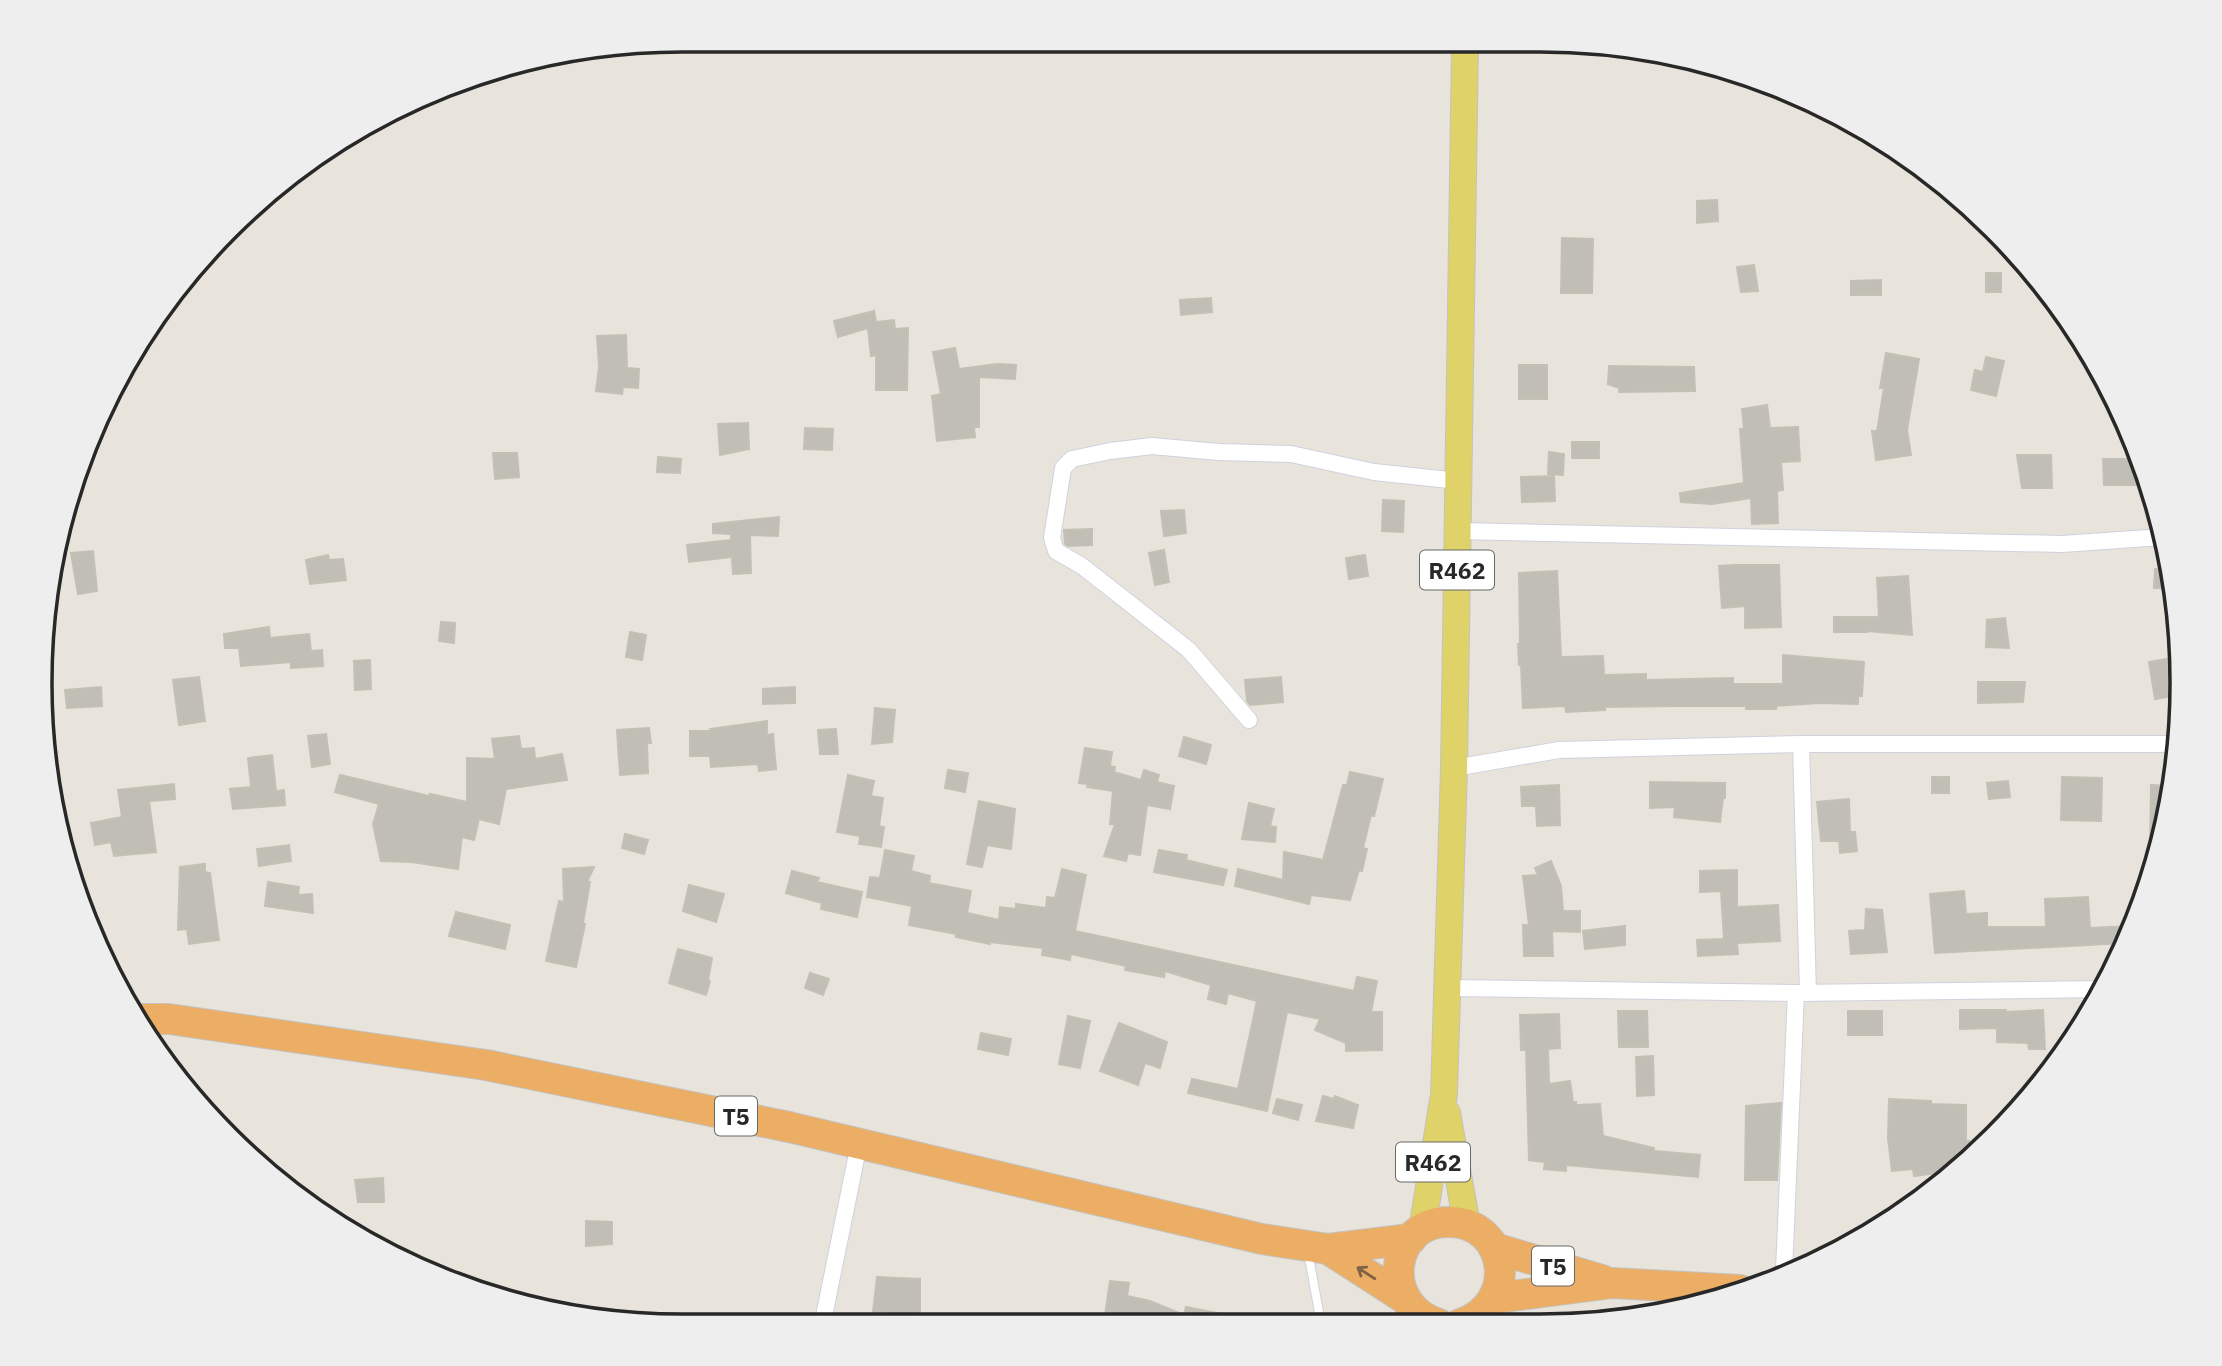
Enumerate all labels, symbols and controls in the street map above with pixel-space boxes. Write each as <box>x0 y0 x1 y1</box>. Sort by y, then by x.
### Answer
road number: R462 <box>1420 550 1494 590</box>
road number: T5 <box>715 1096 757 1135</box>
road number: R462 <box>1396 1142 1470 1182</box>
road number: T5 <box>1532 1246 1574 1286</box>
one-way arrow <box>1356 1266 1376 1280</box>

